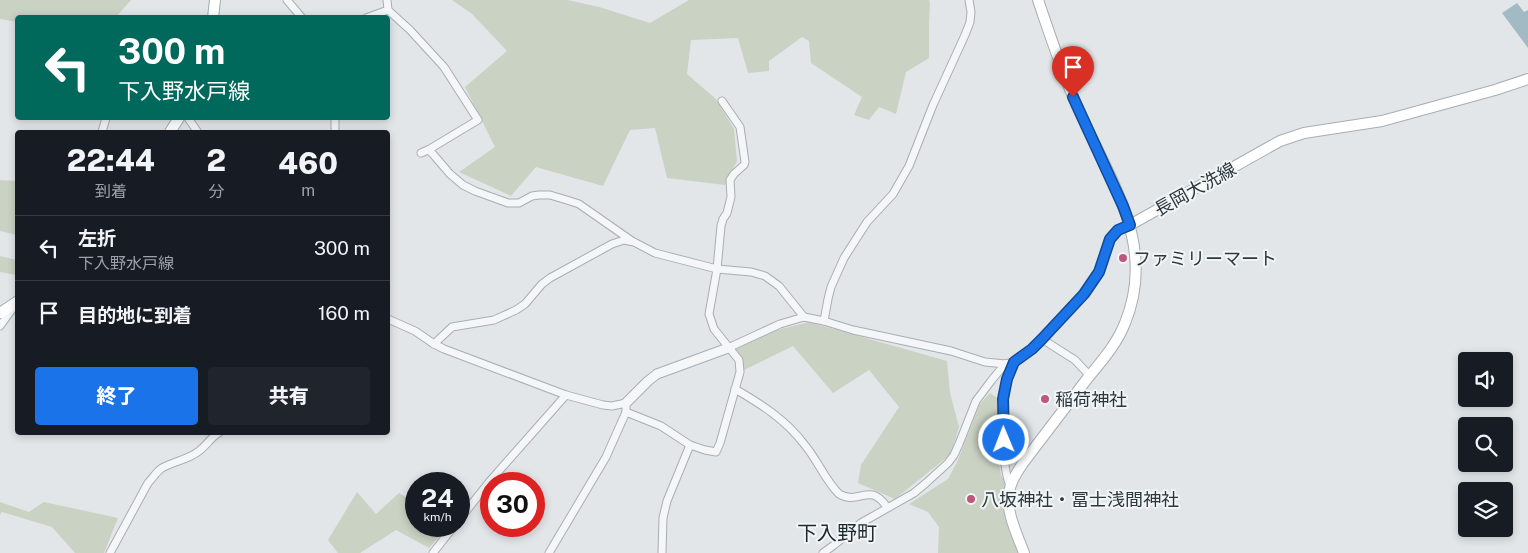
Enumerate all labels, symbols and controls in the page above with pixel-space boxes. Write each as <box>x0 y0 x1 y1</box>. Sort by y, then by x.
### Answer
text: 300 m <box>118 31 225 72</box>
icon: left <box>35 35 100 100</box>
pin <box>1052 46 1094 97</box>
icon: arrive <box>1059 53 1087 81</box>
text: 下入野水戸線 <box>118 78 250 104</box>
text: 22:44 <box>67 142 155 178</box>
text: 2 <box>207 142 226 178</box>
text: 460 <box>278 145 338 181</box>
street label: 長岡大洗線 <box>1151 158 1239 220</box>
text: m <box>301 181 315 200</box>
text: 到着 <box>95 182 127 201</box>
text: 分 <box>208 182 224 201</box>
text: 左折 <box>78 227 116 249</box>
icon: left <box>35 234 63 262</box>
text: 300 m <box>314 237 370 259</box>
place label: ファミリーマート <box>1133 248 1277 269</box>
marker: ファミリーマート <box>1117 252 1129 264</box>
text: 下入野水戸線 <box>78 254 174 273</box>
icon: arrive <box>35 299 63 327</box>
text: 160 m <box>318 302 370 324</box>
text: 目的地に到着 <box>78 304 192 326</box>
map controls <box>1458 352 1513 537</box>
button: sound <box>1458 352 1513 407</box>
button: 終了 <box>35 367 198 425</box>
button: 共有 <box>208 367 370 425</box>
place label: 稲荷神社 <box>1055 389 1127 410</box>
marker: 稲荷神社 <box>1039 393 1051 405</box>
position arrow <box>977 413 1029 465</box>
button: search <box>1458 417 1513 472</box>
speed limit sign: 30 <box>480 472 545 537</box>
button: layers <box>1458 482 1513 537</box>
text: 24 <box>421 483 454 513</box>
place label: 八坂神社・冨士浅間神社 <box>981 489 1179 510</box>
marker: 八坂神社・冨士浅間神社 <box>965 493 977 505</box>
text: km/h <box>423 510 452 524</box>
district label: 下入野町 <box>797 521 877 545</box>

